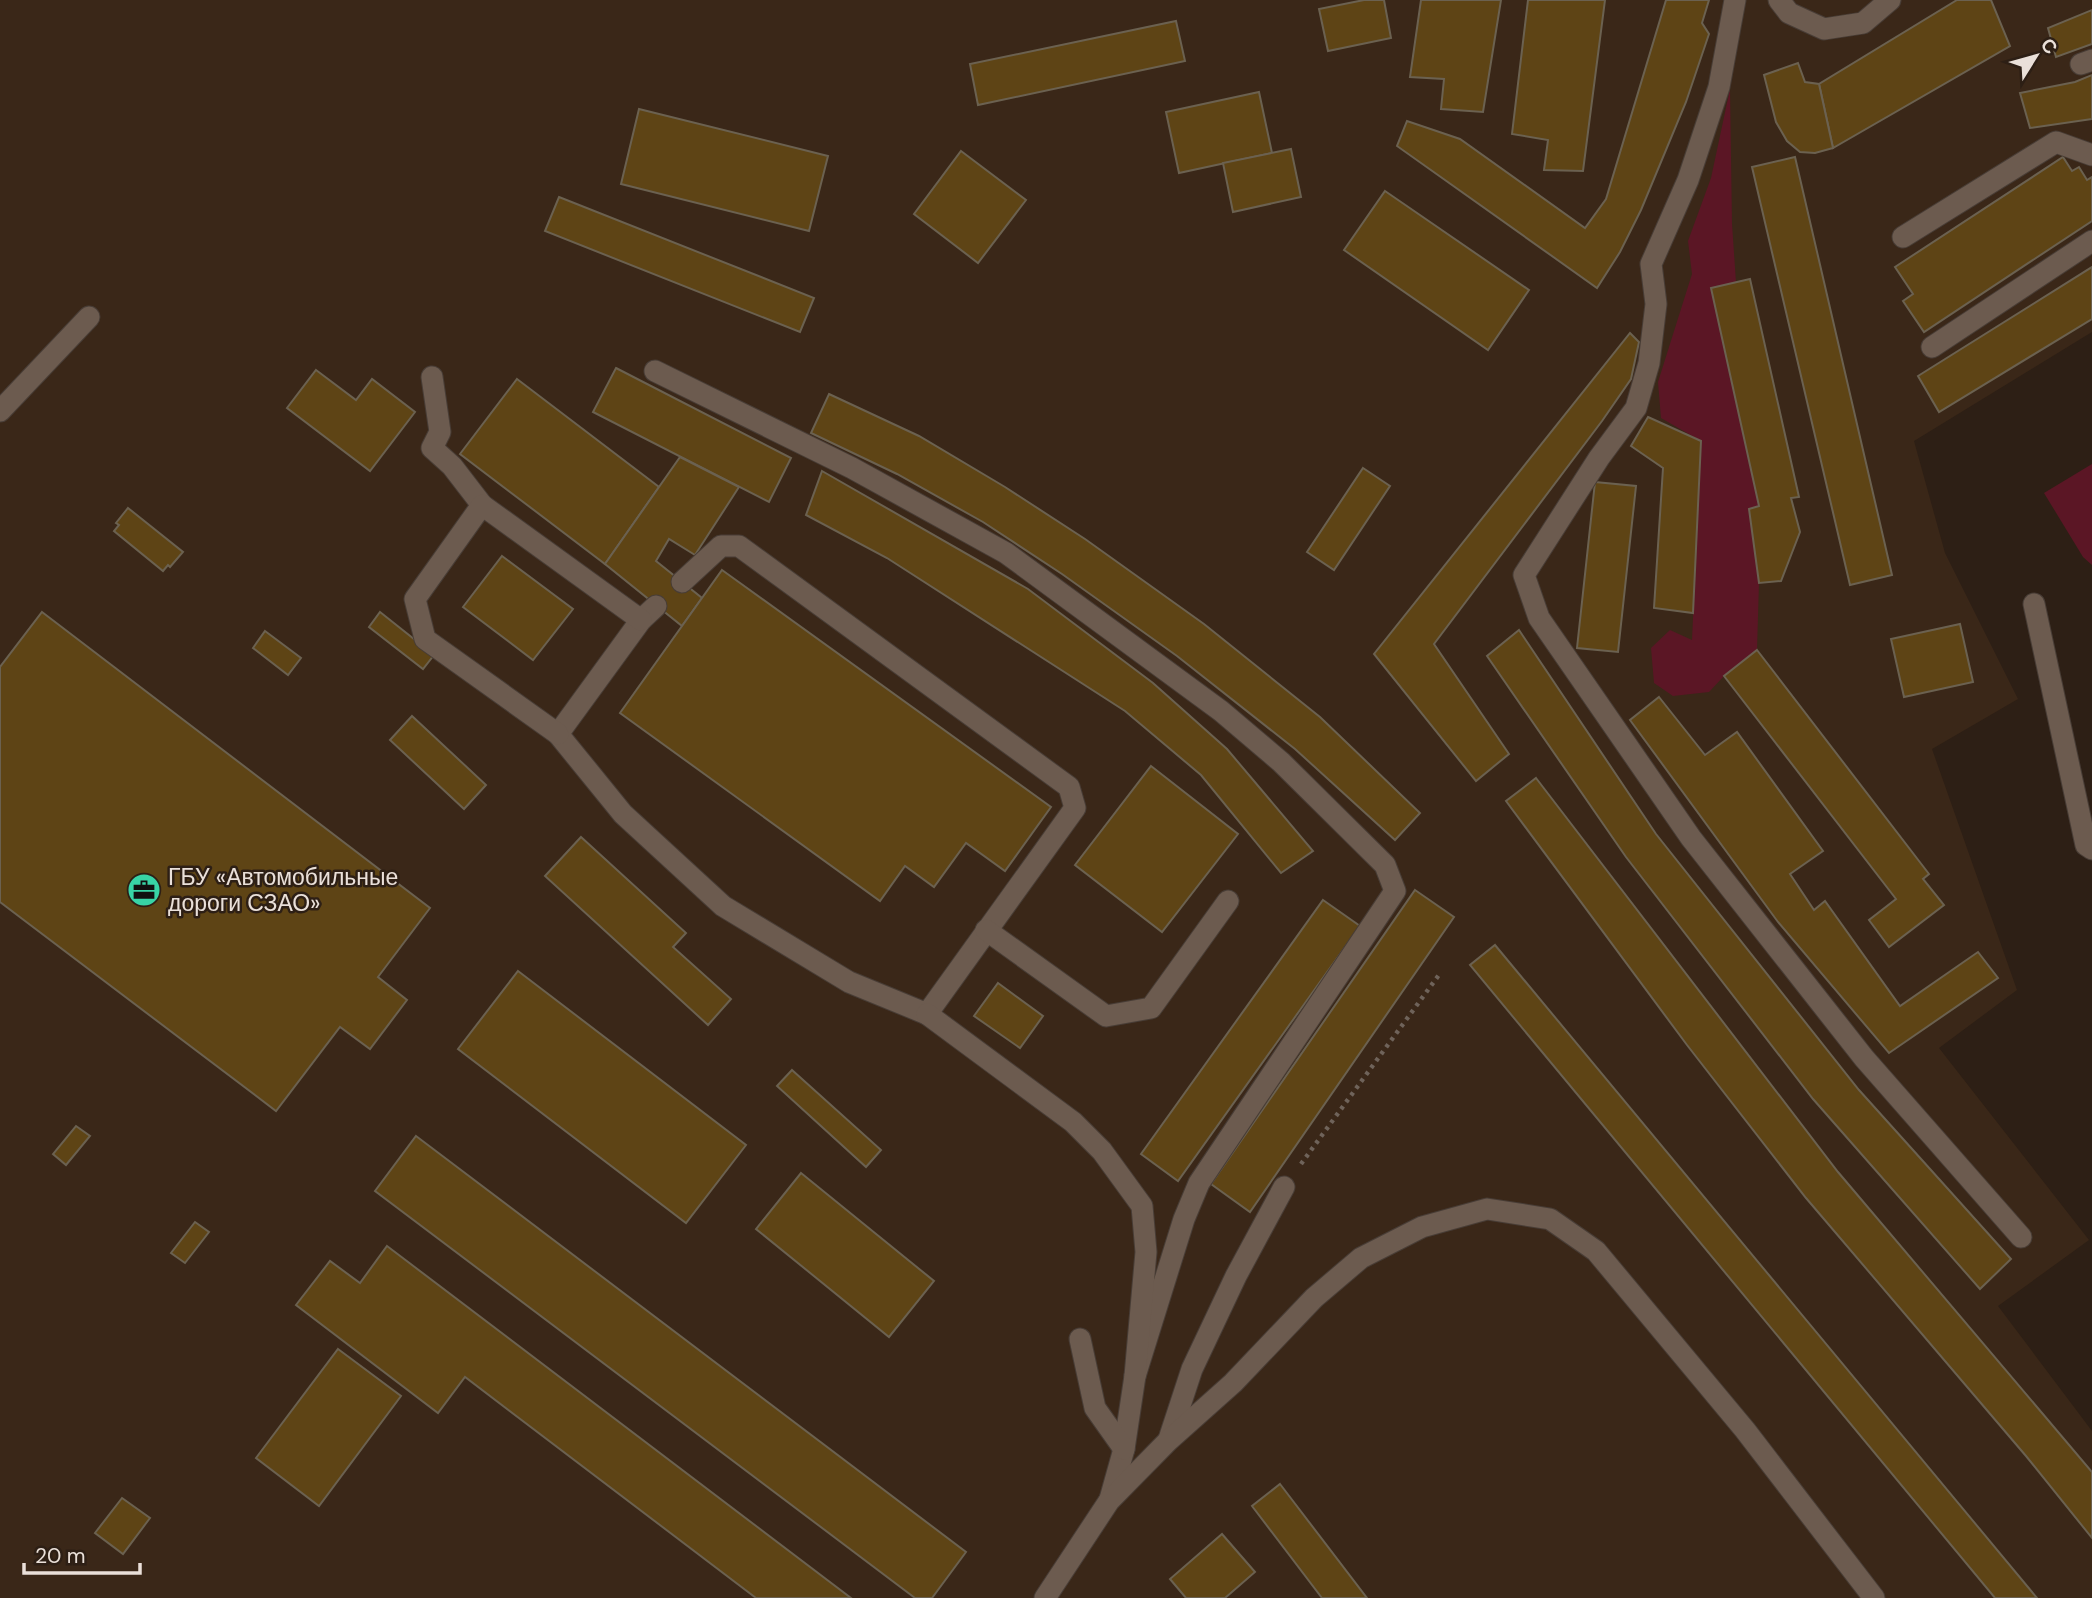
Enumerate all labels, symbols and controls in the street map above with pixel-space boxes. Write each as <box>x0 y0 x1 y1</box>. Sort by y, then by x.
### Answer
north arrow <box>2001 21 2071 91</box>
text: С <box>2035 33 2063 59</box>
place label: ГБУ «Автомобильные дороги СЗАО» <box>168 862 398 918</box>
office icon: ГБУ «Автомобильные дороги СЗАО» <box>125 871 163 909</box>
scale bar <box>24 1532 140 1576</box>
text: 20 m <box>35 1542 86 1570</box>

